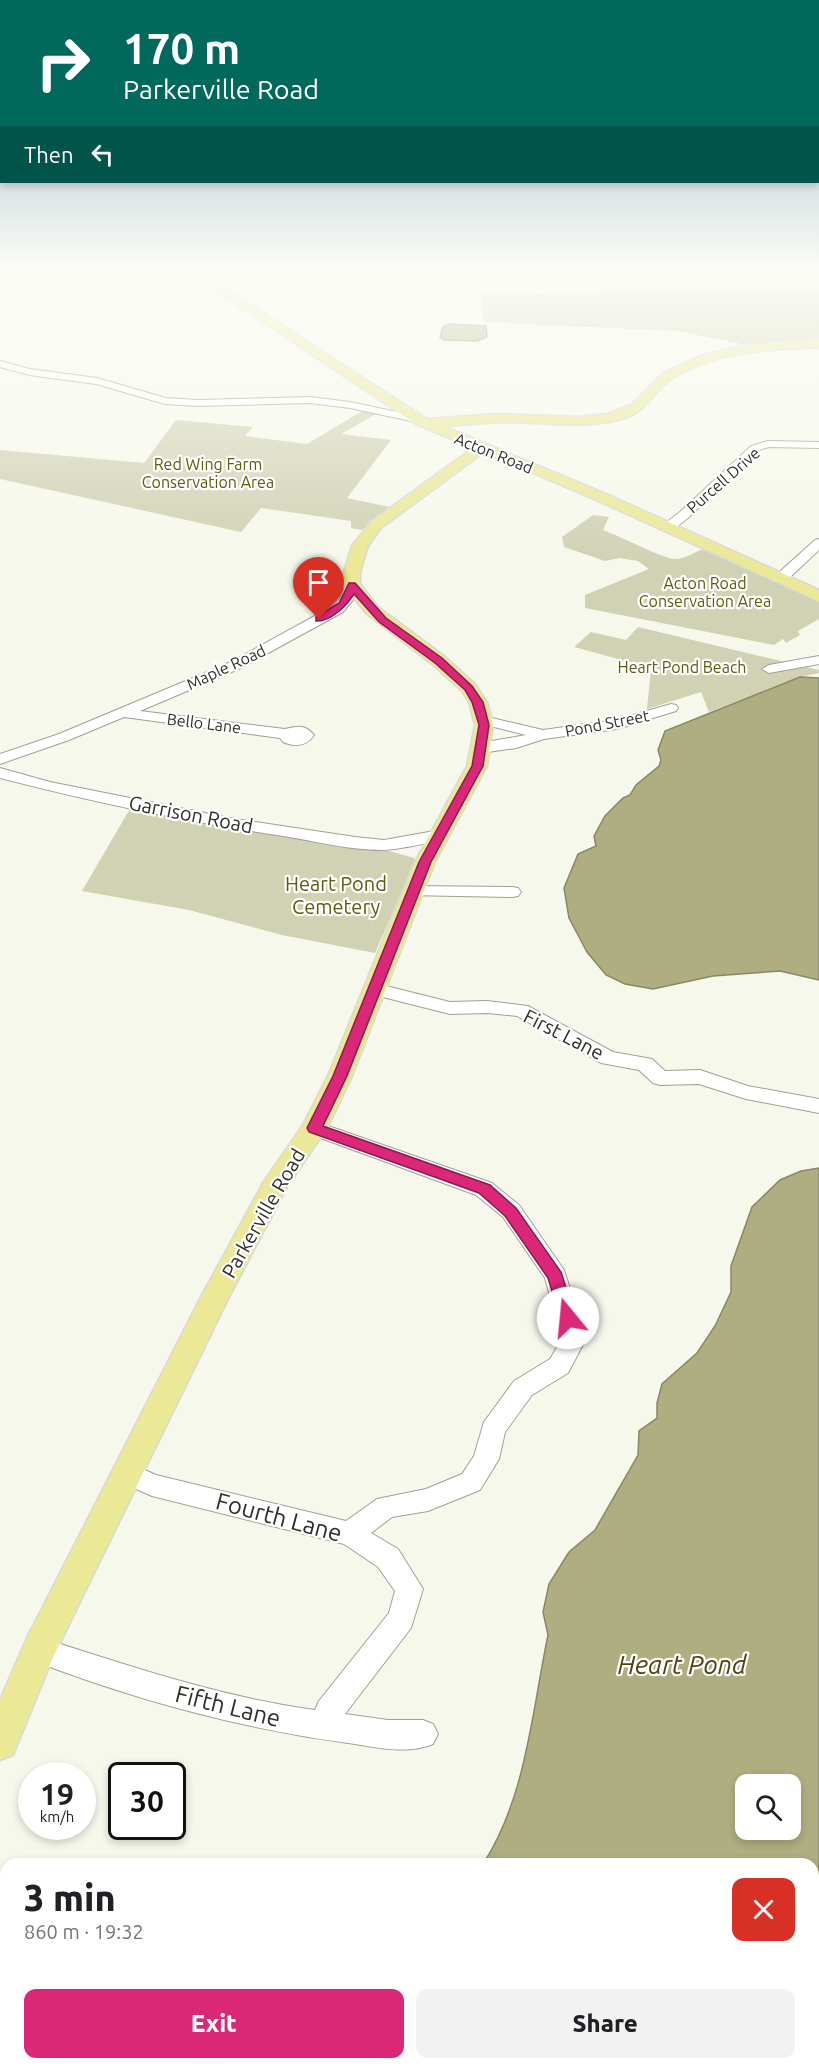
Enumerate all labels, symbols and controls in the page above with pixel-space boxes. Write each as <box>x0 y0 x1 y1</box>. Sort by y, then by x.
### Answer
icon: right <box>24 24 102 102</box>
text: 170 m <box>123 25 240 72</box>
text: Parkerville Road <box>123 74 319 104</box>
icon: left <box>86 138 119 171</box>
text: Then <box>24 142 74 167</box>
street label: Acton Road <box>452 429 536 477</box>
street label: Purcell Drive <box>683 443 763 517</box>
park label: Red Wing Farm Conservation Area <box>142 455 274 491</box>
pin <box>293 557 344 619</box>
icon: arrive <box>302 566 335 599</box>
park label: Acton Road Conservation Area <box>639 574 771 610</box>
street label: Maple Road <box>184 641 268 693</box>
park label: Heart Pond Beach <box>618 658 746 676</box>
street label: Pond Street <box>563 706 651 740</box>
street label: Bello Lane <box>166 710 242 736</box>
street label: Garrison Road <box>127 791 255 837</box>
park label: Heart Pond Cemetery <box>285 872 387 918</box>
street label: First Lane <box>520 1004 608 1064</box>
street label: Parkerville Road <box>217 1144 309 1282</box>
position arrow <box>536 1286 600 1350</box>
street label: Fourth Lane <box>213 1487 345 1547</box>
water label: Heart Pond <box>618 1650 748 1679</box>
street label: Fifth Lane <box>172 1680 284 1732</box>
speed limit sign: 30 <box>108 1762 186 1840</box>
map controls <box>735 1774 801 1840</box>
button: search <box>735 1774 801 1840</box>
text: 19 <box>40 1777 74 1811</box>
text: km/h <box>40 1808 74 1825</box>
text: 3 min <box>24 1877 116 1918</box>
button: close <box>732 1878 795 1941</box>
text: 860 m · 19:32 <box>24 1920 144 1943</box>
button: Exit <box>24 1989 404 2058</box>
button: Share <box>416 1989 795 2058</box>

